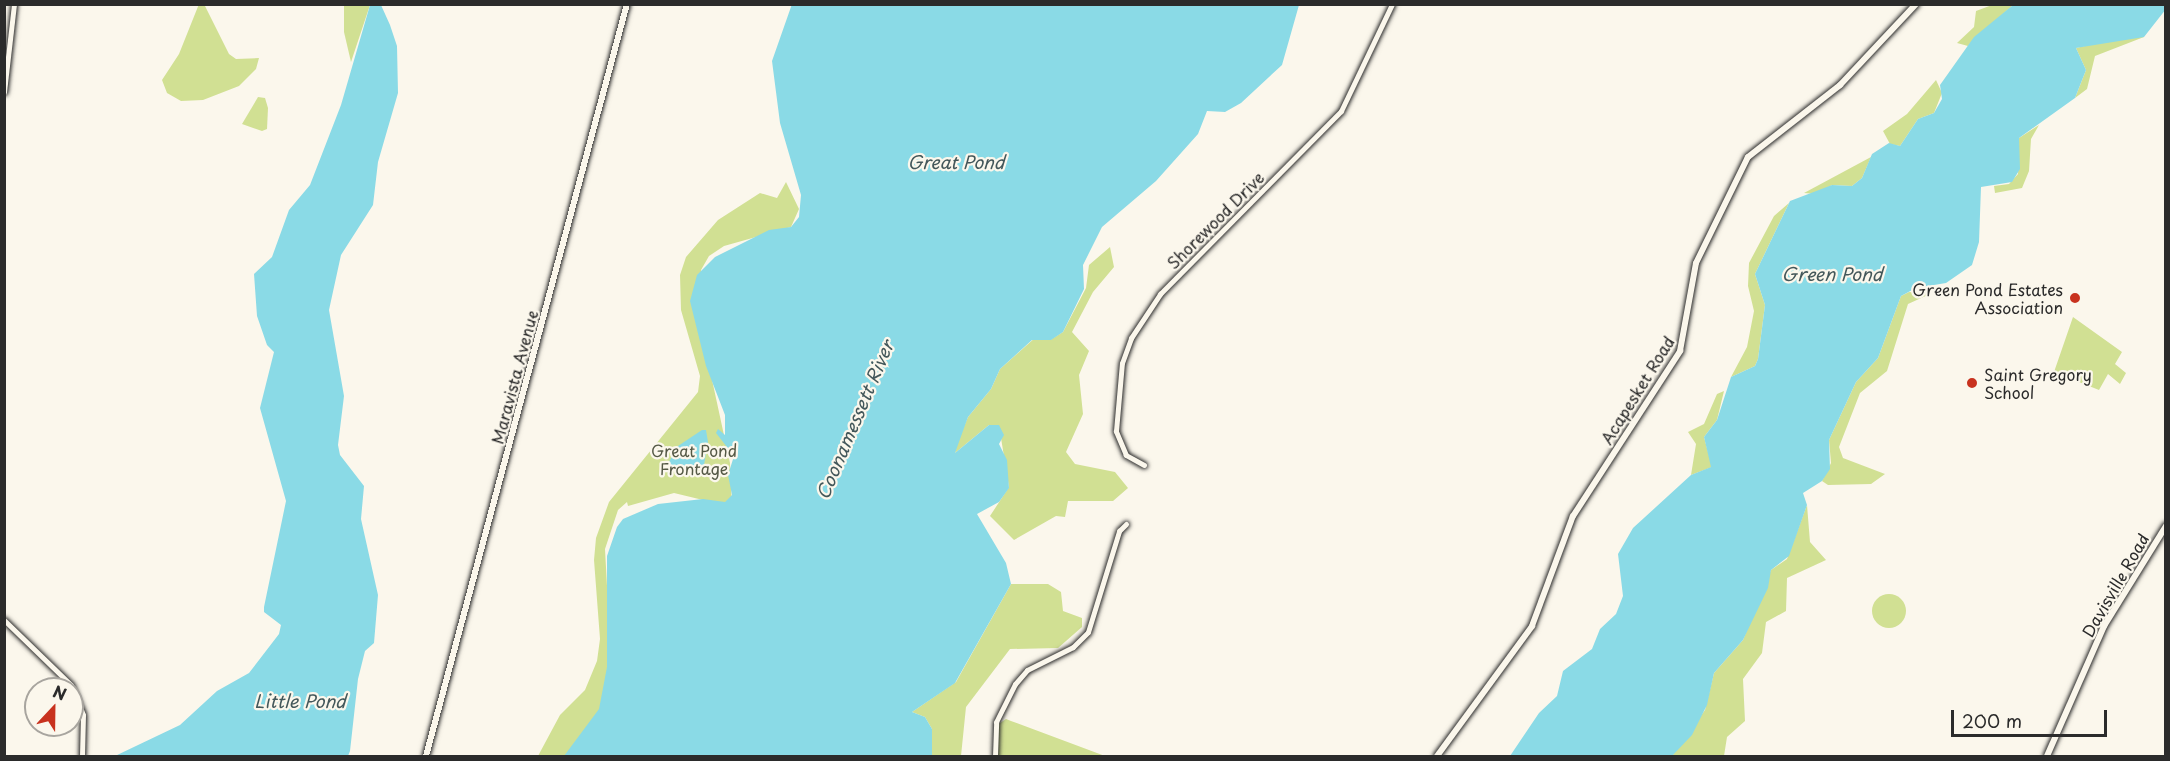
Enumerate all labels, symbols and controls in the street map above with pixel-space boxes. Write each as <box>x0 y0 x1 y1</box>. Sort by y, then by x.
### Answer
water label: Great Pond <box>907 151 1005 173</box>
street label: Shorewood Drive <box>1162 167 1268 273</box>
water label: Green Pond <box>1781 263 1883 285</box>
place label: Green Pond Estates Association <box>1911 279 2063 317</box>
marker: Green Pond Estates Association <box>2068 291 2082 305</box>
street label: Maravista Avenue <box>487 308 541 446</box>
street label: Acapesket Road <box>1596 332 1678 448</box>
water label: Coonamessett River <box>812 337 898 503</box>
place label: Saint Gregory School <box>1984 364 2091 402</box>
marker: Saint Gregory School <box>1965 376 1979 390</box>
park label: Great Pond Frontage <box>650 440 738 478</box>
street label: Davisville Road <box>2077 530 2153 640</box>
north arrow <box>24 677 84 737</box>
text: N <box>50 679 70 706</box>
water label: Little Pond <box>254 690 346 712</box>
scale bar <box>1954 698 2110 736</box>
text: 200 m <box>1962 707 2022 734</box>

